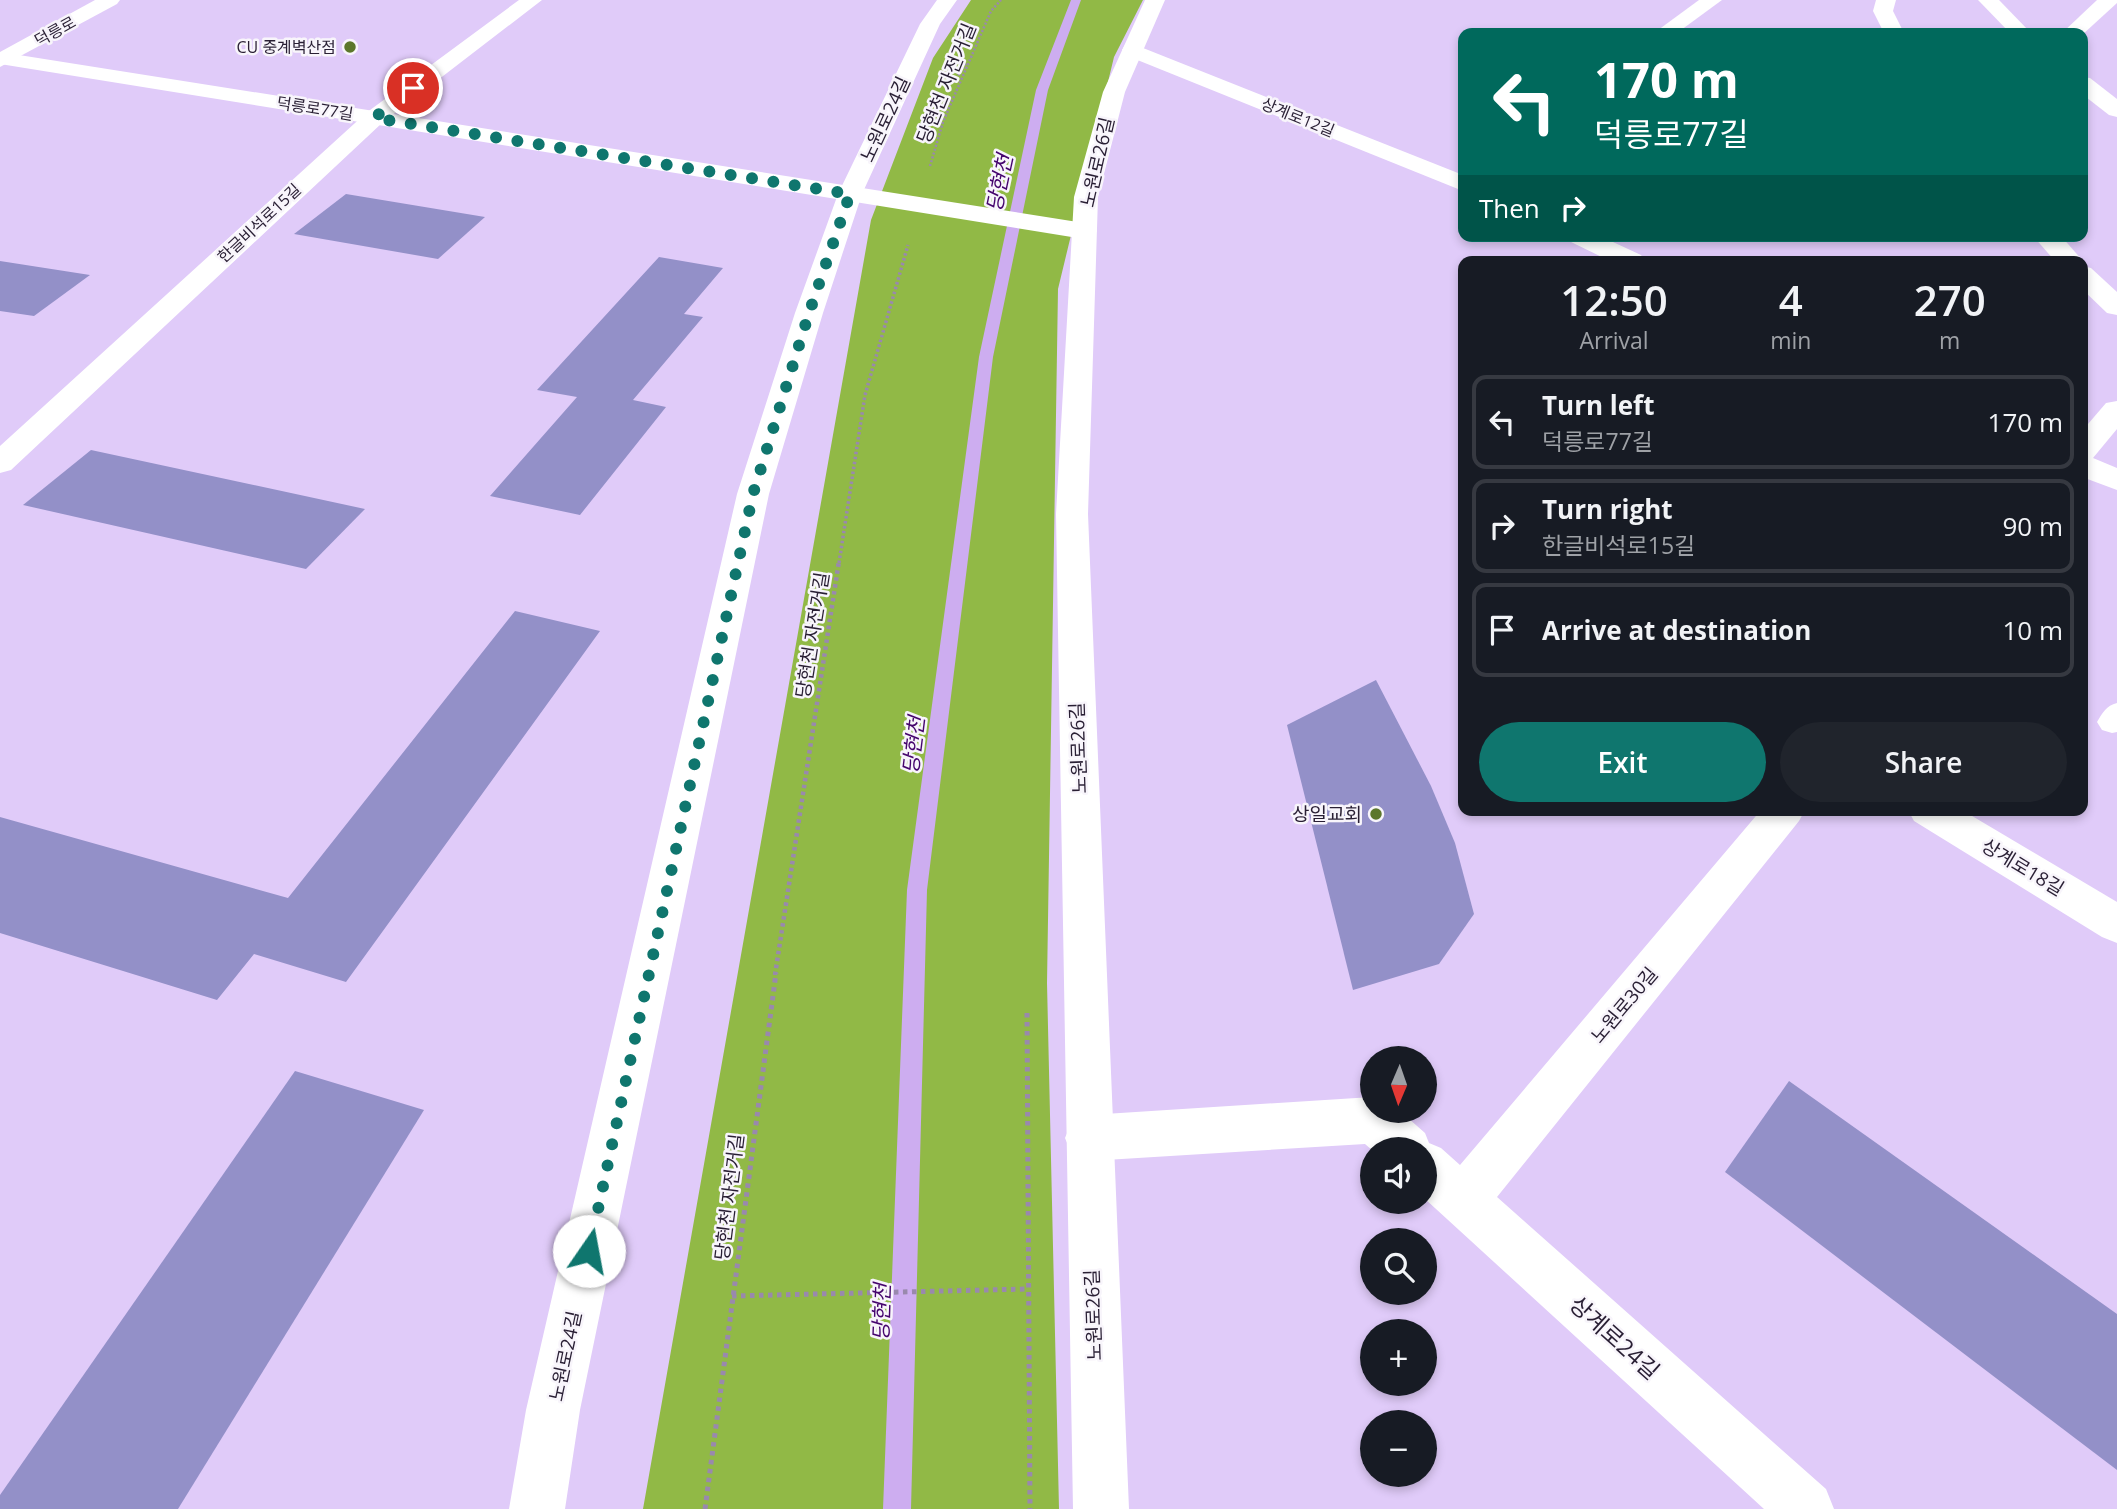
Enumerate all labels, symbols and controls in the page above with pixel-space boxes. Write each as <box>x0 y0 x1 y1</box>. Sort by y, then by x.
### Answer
street label: 덕릉로 <box>30 11 80 51</box>
street label: 당현천 자전거길 <box>910 19 982 147</box>
place label: CU 중계벽산점 <box>237 36 336 58</box>
marker: CU 중계벽산점 <box>342 39 358 55</box>
text: 170 m <box>1594 46 1739 112</box>
icon: left <box>1479 56 1570 147</box>
pin <box>383 58 443 118</box>
icon: arrive <box>394 69 432 107</box>
street label: 노원로24길 <box>854 72 916 166</box>
street label: 덕릉로77길 <box>275 91 355 125</box>
street label: 상계로12길 <box>1258 92 1338 142</box>
text: 덕릉로77길 <box>1594 112 1748 155</box>
street label: 노원로26길 <box>1074 114 1120 210</box>
water label: 당현천 <box>979 149 1019 214</box>
street label: 한글비석로15길 <box>213 179 305 267</box>
icon: right <box>1554 189 1592 227</box>
text: Then <box>1479 190 1540 226</box>
text: 12:50 <box>1560 271 1668 328</box>
text: 4 <box>1779 271 1803 328</box>
text: 270 <box>1914 271 1986 328</box>
text: Arrival <box>1579 324 1649 356</box>
text: min <box>1770 324 1811 356</box>
text: m <box>1939 324 1960 356</box>
text: Turn left <box>1542 387 1654 423</box>
icon: left <box>1483 403 1521 441</box>
text: 170 m <box>1988 404 2063 440</box>
text: 덕릉로77길 <box>1542 425 1653 457</box>
text: Turn right <box>1542 491 1673 527</box>
icon: right <box>1483 507 1521 545</box>
text: 90 m <box>2002 508 2063 544</box>
text: 한글비석로15길 <box>1542 529 1695 561</box>
street label: 당현천 자전거길 <box>789 570 835 700</box>
icon: arrive <box>1483 611 1521 649</box>
text: Arrive at destination <box>1542 612 1811 648</box>
text: 10 m <box>2002 612 2063 648</box>
street label: 노원로26길 <box>1063 702 1093 794</box>
water label: 당현천 <box>896 712 931 775</box>
button: Exit <box>1479 722 1766 802</box>
button: Share <box>1780 722 2067 802</box>
place label: 상일교회 <box>1292 801 1362 827</box>
marker: 상일교회 <box>1368 806 1384 822</box>
street label: 상계로18길 <box>1977 832 2069 902</box>
street label: 노원로30길 <box>1585 962 1663 1048</box>
north arrow <box>1360 1046 1437 1124</box>
map controls <box>1360 1046 1437 1487</box>
street label: 당현천 자전거길 <box>708 1132 750 1262</box>
button: sound <box>1360 1137 1437 1214</box>
position arrow <box>552 1214 626 1288</box>
button: search <box>1360 1228 1437 1305</box>
street label: 노원로26길 <box>1078 1269 1108 1361</box>
water label: 당현천 <box>866 1280 896 1341</box>
street label: 상계로24길 <box>1563 1288 1667 1386</box>
street label: 노원로24길 <box>543 1308 587 1404</box>
button: + <box>1360 1319 1437 1396</box>
button: − <box>1360 1410 1437 1487</box>

